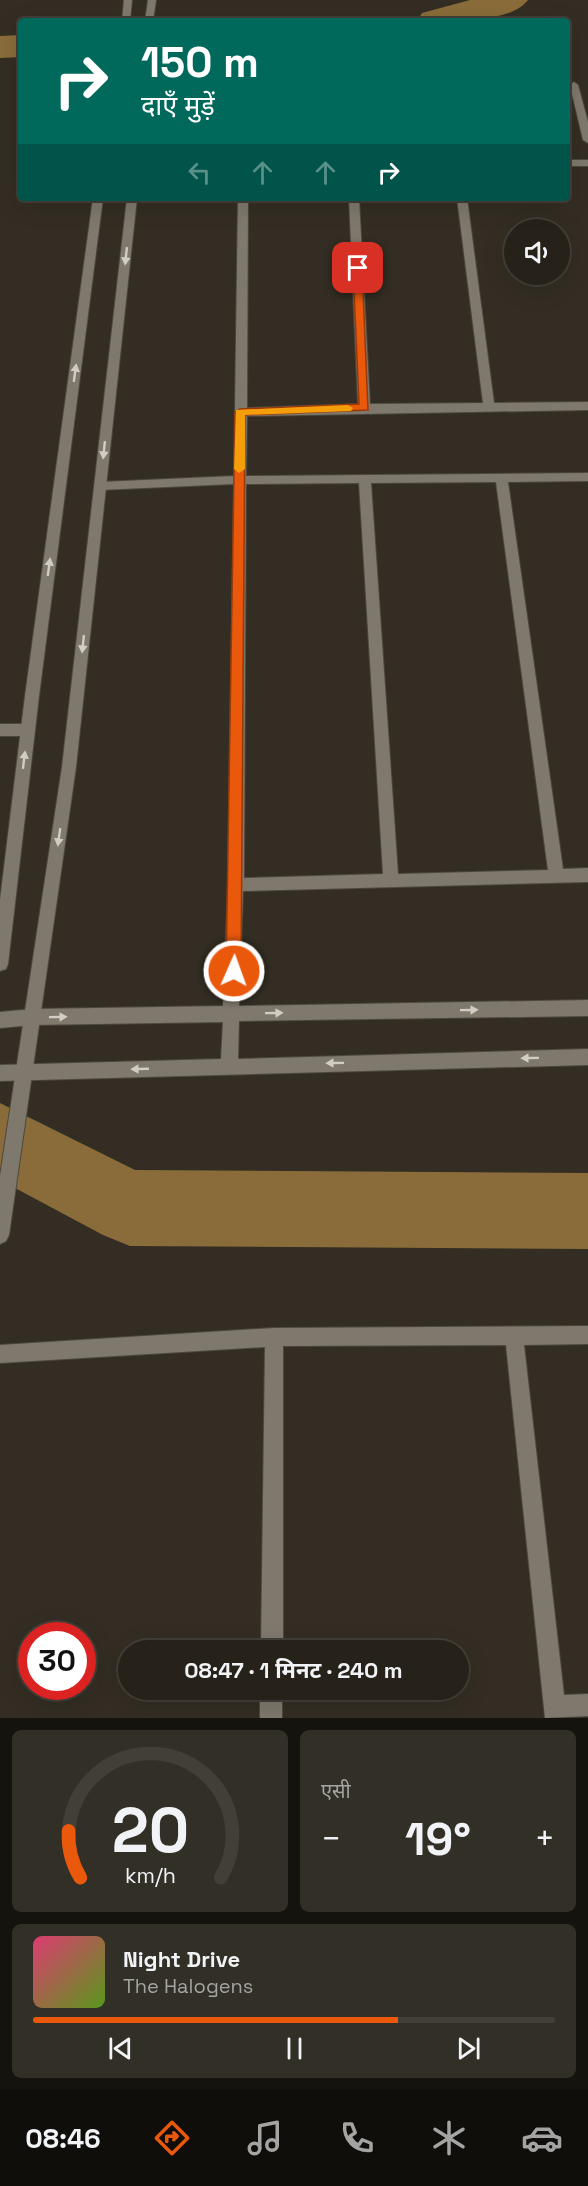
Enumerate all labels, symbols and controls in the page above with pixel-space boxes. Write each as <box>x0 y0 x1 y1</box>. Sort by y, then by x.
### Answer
text: 150 m <box>141 36 259 89</box>
icon: right <box>42 42 120 120</box>
text: दाएँ मुड़ें <box>141 88 215 123</box>
icon: left <box>183 156 216 189</box>
icon: ahead <box>246 156 279 189</box>
icon: ahead <box>309 156 342 189</box>
icon: right <box>372 156 405 189</box>
map controls <box>504 219 570 285</box>
button: sound <box>504 219 570 285</box>
pin <box>332 242 383 293</box>
one-way arrow <box>121 247 130 266</box>
icon: arrive <box>341 251 374 284</box>
one-way arrow <box>70 364 79 383</box>
one-way arrow <box>99 441 109 460</box>
one-way arrow <box>44 557 54 576</box>
one-way arrow <box>78 634 88 653</box>
one-way arrow <box>19 751 29 770</box>
one-way arrow <box>54 828 63 847</box>
position arrow <box>202 939 266 1003</box>
one-way arrow <box>460 1005 479 1015</box>
one-way arrow <box>265 1009 284 1018</box>
one-way arrow <box>49 1012 68 1021</box>
one-way arrow <box>520 1054 539 1063</box>
one-way arrow <box>325 1058 344 1068</box>
one-way arrow <box>130 1064 149 1074</box>
speed limit sign: 30 <box>18 1622 96 1700</box>
text: 08:47 · 1 मिनट · 240 m <box>184 1656 403 1684</box>
text: एसी <box>321 1778 351 1804</box>
text: 20 <box>111 1791 189 1870</box>
text: 19° <box>405 1811 471 1868</box>
text: − <box>321 1818 341 1860</box>
text: + <box>535 1818 555 1860</box>
text: km/h <box>124 1862 176 1889</box>
text: Night Drive <box>123 1945 240 1973</box>
text: The Halogens <box>123 1973 253 1999</box>
icon: previous <box>104 2032 137 2065</box>
icon: pause <box>278 2032 311 2065</box>
icon: next <box>452 2032 485 2065</box>
icon: directions <box>151 2117 193 2159</box>
icon: music <box>244 2117 286 2159</box>
icon: phone <box>336 2117 378 2159</box>
icon: climate <box>428 2117 470 2159</box>
icon: car <box>521 2117 563 2159</box>
text: 08:46 <box>25 2121 101 2156</box>

